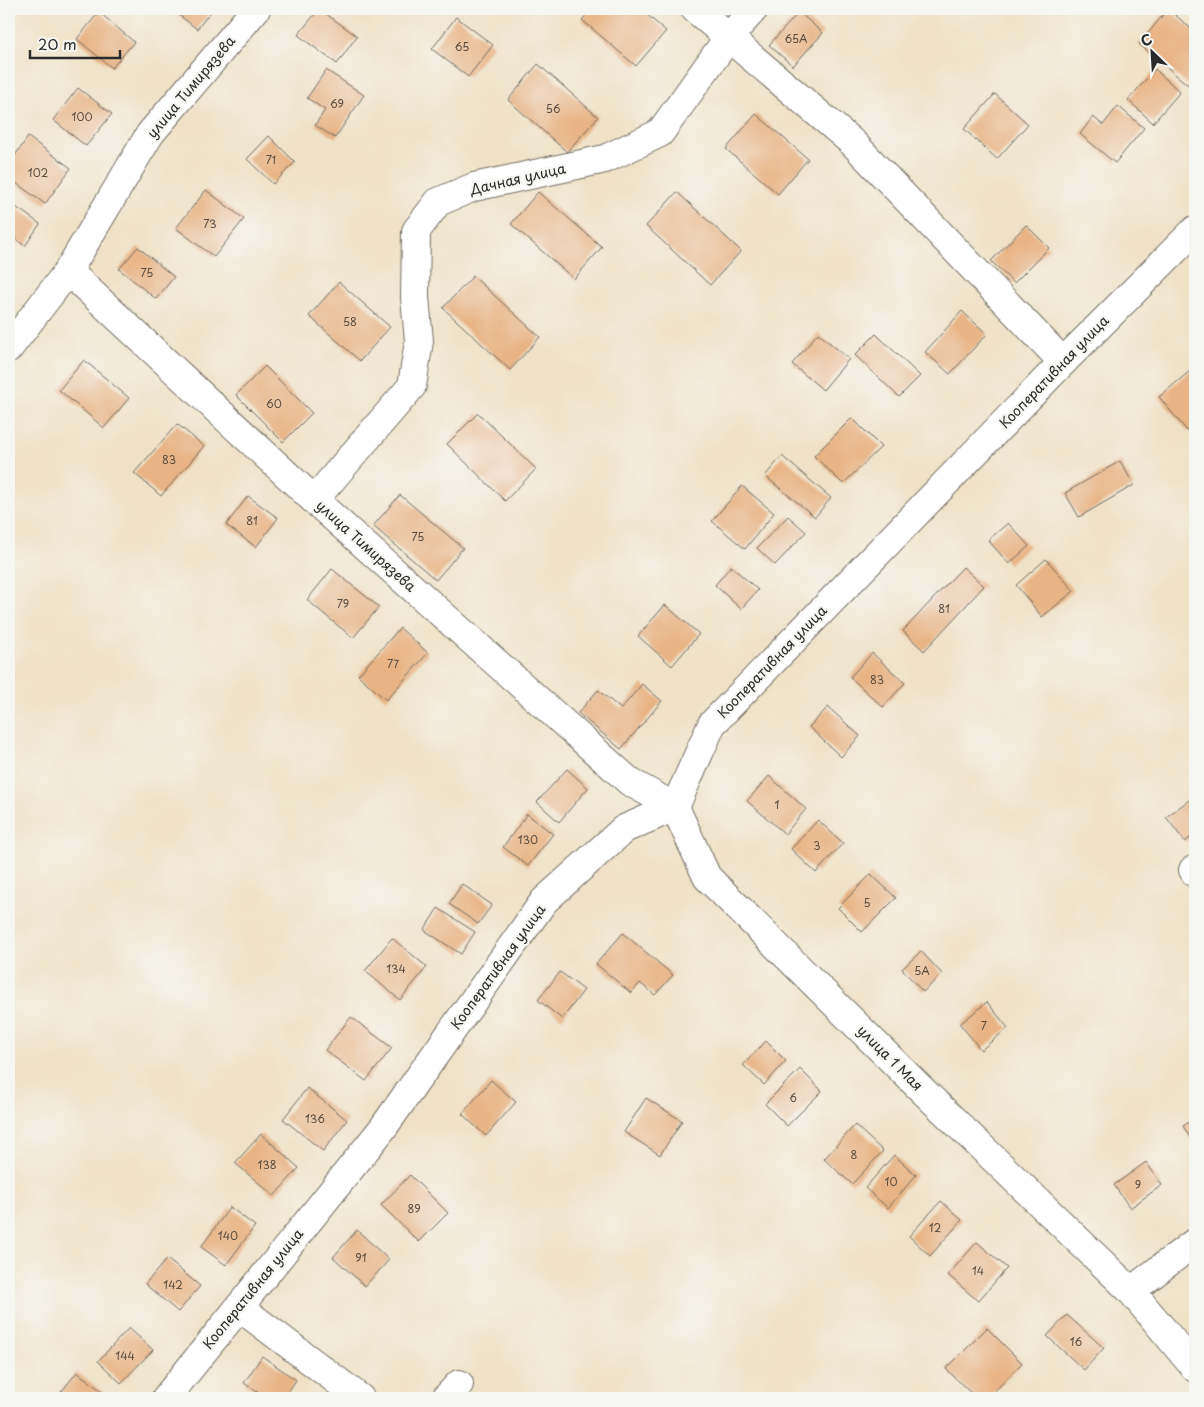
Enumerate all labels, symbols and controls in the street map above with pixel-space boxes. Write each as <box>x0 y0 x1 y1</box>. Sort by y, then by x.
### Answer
scale bar <box>30 28 120 60</box>
north arrow <box>1126 28 1176 78</box>
text: С <box>1137 28 1156 52</box>
house number: 65А <box>785 30 808 47</box>
street label: улица Тимирязева <box>141 31 240 143</box>
text: 20 m <box>38 32 77 55</box>
house number: 65 <box>455 38 469 55</box>
house number: 69 <box>330 95 344 112</box>
house number: 56 <box>546 100 561 117</box>
house number: 100 <box>71 108 93 125</box>
house number: 71 <box>266 151 276 168</box>
street label: Дачная улица <box>467 157 568 200</box>
house number: 102 <box>28 164 48 181</box>
house number: 73 <box>203 215 217 232</box>
house number: 75 <box>141 264 153 281</box>
street label: Кооперативная улица <box>994 310 1113 433</box>
house number: 58 <box>343 313 357 330</box>
house number: 60 <box>266 395 282 412</box>
house number: 83 <box>162 451 176 468</box>
street label: улица Тимирязева <box>312 495 421 597</box>
house number: 81 <box>246 512 258 529</box>
house number: 75 <box>412 528 424 545</box>
house number: 79 <box>337 595 349 612</box>
street label: Кооперативная улица <box>712 600 831 723</box>
house number: 81 <box>938 600 950 617</box>
house number: 77 <box>387 655 399 672</box>
house number: 83 <box>870 671 884 688</box>
house number: 1 <box>775 796 780 813</box>
house number: 130 <box>518 831 538 848</box>
house number: 3 <box>813 837 821 854</box>
house number: 5 <box>863 894 871 911</box>
street label: Кооперативная улица <box>445 900 550 1034</box>
house number: 134 <box>386 960 406 977</box>
house number: 5А <box>914 962 930 979</box>
house number: 7 <box>981 1017 987 1034</box>
street label: улица 1 Мая <box>853 1020 928 1095</box>
house number: 6 <box>789 1089 797 1106</box>
house number: 136 <box>305 1110 325 1127</box>
house number: 8 <box>851 1146 858 1163</box>
house number: 138 <box>257 1156 277 1173</box>
house number: 10 <box>885 1173 897 1190</box>
house number: 9 <box>1135 1176 1141 1193</box>
house number: 89 <box>407 1200 421 1217</box>
house number: 12 <box>929 1219 942 1236</box>
street label: Кооперативная улица <box>197 1224 308 1354</box>
house number: 140 <box>218 1227 238 1244</box>
house number: 91 <box>355 1249 367 1266</box>
house number: 14 <box>972 1262 984 1279</box>
house number: 142 <box>163 1276 183 1293</box>
house number: 16 <box>1070 1333 1083 1350</box>
house number: 144 <box>115 1347 135 1364</box>

